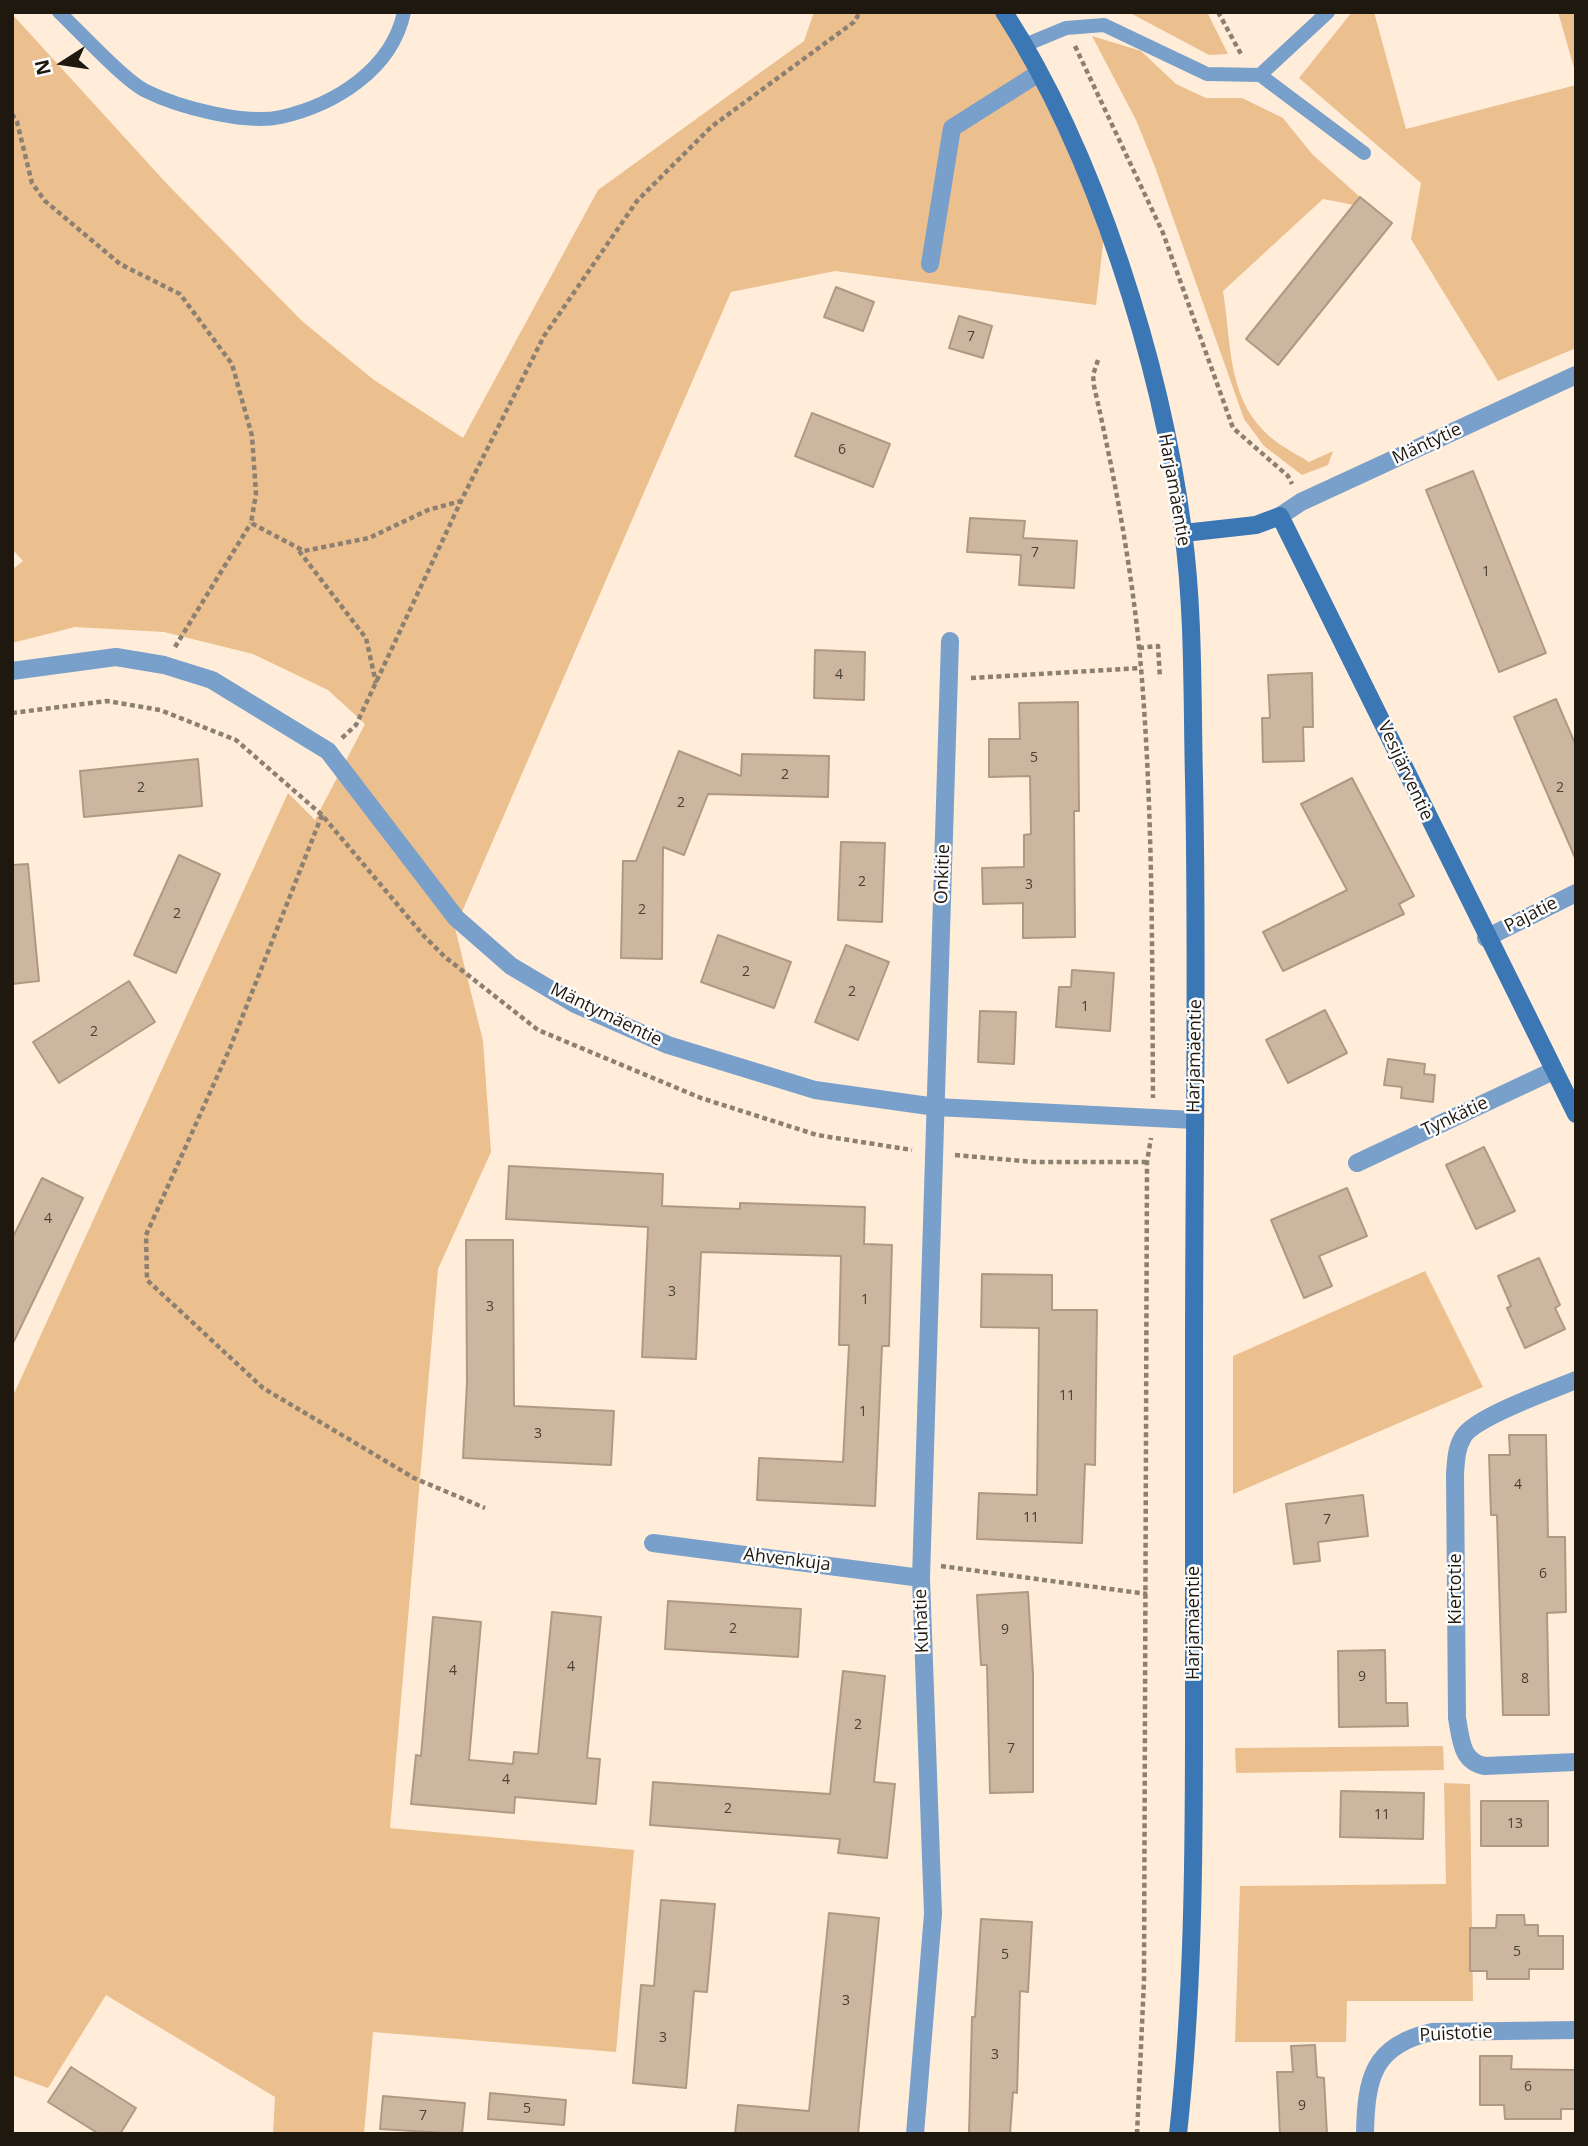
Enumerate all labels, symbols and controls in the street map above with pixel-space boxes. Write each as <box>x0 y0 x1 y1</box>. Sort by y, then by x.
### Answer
north arrow <box>28 28 98 98</box>
text: N <box>28 57 57 78</box>
house number: 7 <box>967 329 975 345</box>
street label: Mäntytie <box>1389 419 1465 469</box>
street label: Harjamäentie <box>1153 432 1195 548</box>
house number: 6 <box>838 442 846 458</box>
house number: 7 <box>1031 545 1039 561</box>
house number: 1 <box>1482 564 1490 580</box>
house number: 4 <box>835 667 843 683</box>
street label: Vesijärventie <box>1373 718 1437 824</box>
house number: 5 <box>1030 750 1038 766</box>
house number: 2 <box>781 767 789 783</box>
house number: 2 <box>137 780 145 796</box>
house number: 2 <box>1556 780 1564 796</box>
house number: 2 <box>677 795 685 811</box>
street label: Onkitie <box>931 844 955 904</box>
house number: 2 <box>858 874 866 890</box>
house number: 3 <box>1025 877 1033 893</box>
street label: Pajatie <box>1501 893 1561 937</box>
house number: 2 <box>638 902 646 918</box>
house number: 2 <box>173 906 181 922</box>
house number: 2 <box>742 964 750 980</box>
street label: Mäntymäentie <box>547 979 665 1051</box>
house number: 2 <box>848 984 856 1000</box>
house number: 1 <box>1081 999 1089 1015</box>
street label: Harjamäentie <box>1183 999 1207 1113</box>
house number: 2 <box>90 1024 98 1040</box>
street label: Tynkätie <box>1418 1092 1492 1142</box>
house number: 4 <box>44 1211 52 1227</box>
house number: 3 <box>668 1284 676 1300</box>
house number: 1 <box>861 1292 869 1308</box>
house number: 3 <box>486 1299 494 1315</box>
house number: 11 <box>1059 1388 1075 1404</box>
house number: 1 <box>859 1404 867 1420</box>
house number: 3 <box>534 1426 542 1442</box>
house number: 4 <box>1514 1477 1522 1493</box>
house number: 11 <box>1023 1510 1039 1526</box>
house number: 7 <box>1323 1512 1331 1528</box>
street label: Ahvenkuja <box>742 1544 832 1576</box>
street label: Kiertotie <box>1445 1553 1467 1625</box>
street label: Harjamäentie <box>1183 1566 1205 1680</box>
house number: 6 <box>1539 1566 1547 1582</box>
street label: Kuhatie <box>910 1589 934 1653</box>
house number: 2 <box>729 1621 737 1637</box>
house number: 9 <box>1001 1622 1009 1638</box>
house number: 4 <box>567 1659 575 1675</box>
house number: 4 <box>449 1663 457 1679</box>
house number: 9 <box>1358 1669 1366 1685</box>
house number: 8 <box>1521 1671 1529 1687</box>
house number: 2 <box>854 1717 862 1733</box>
house number: 7 <box>1007 1741 1015 1757</box>
house number: 4 <box>502 1772 510 1788</box>
house number: 2 <box>724 1801 732 1817</box>
house number: 11 <box>1374 1807 1390 1823</box>
house number: 13 <box>1507 1816 1523 1832</box>
house number: 5 <box>1513 1944 1521 1960</box>
house number: 5 <box>1001 1947 1009 1963</box>
house number: 3 <box>842 1993 850 2009</box>
street label: Puistotie <box>1419 2021 1493 2047</box>
house number: 3 <box>659 2030 667 2046</box>
house number: 3 <box>991 2047 999 2063</box>
house number: 6 <box>1524 2079 1532 2095</box>
house number: 9 <box>1298 2098 1306 2114</box>
house number: 5 <box>523 2101 531 2117</box>
house number: 7 <box>419 2108 427 2124</box>

